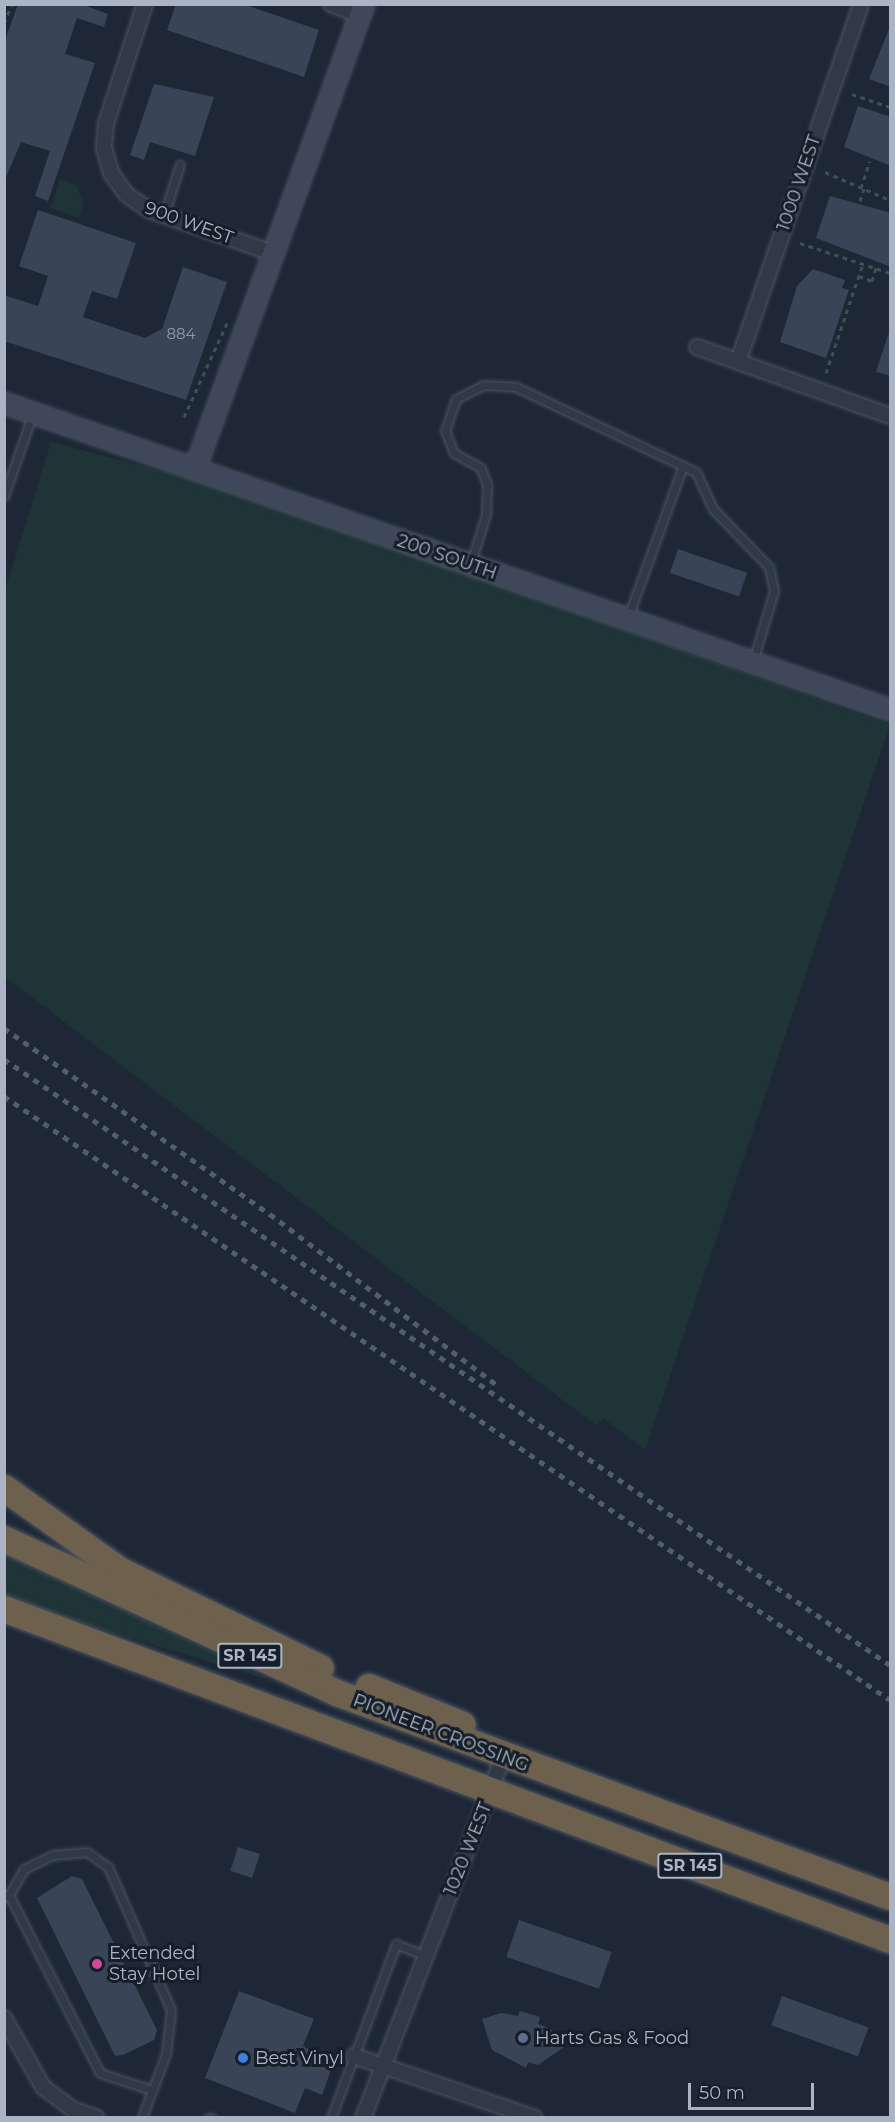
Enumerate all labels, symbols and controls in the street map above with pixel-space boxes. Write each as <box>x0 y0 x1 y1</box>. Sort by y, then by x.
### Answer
street label: 1000 WEST <box>773 132 825 234</box>
street label: 900 WEST <box>142 197 236 249</box>
house number: 884 <box>166 325 196 343</box>
street label: 200 SOUTH <box>394 530 500 584</box>
road number: SR 145 <box>217 1643 283 1669</box>
street label: PIONEER CROSSING <box>350 1689 532 1777</box>
street label: 1020 WEST <box>440 1799 496 1899</box>
road number: SR 145 <box>657 1853 723 1879</box>
place label: Extended Stay Hotel <box>109 1943 200 1986</box>
marker: Extended Stay Hotel <box>90 1957 104 1971</box>
place label: Harts Gas & Food <box>535 2027 689 2049</box>
marker: Harts Gas & Food <box>516 2031 530 2045</box>
place label: Best Vinyl <box>255 2047 344 2069</box>
marker: Best Vinyl <box>236 2051 250 2065</box>
scale bar <box>691 2071 817 2109</box>
text: 50 m <box>699 2082 745 2104</box>

